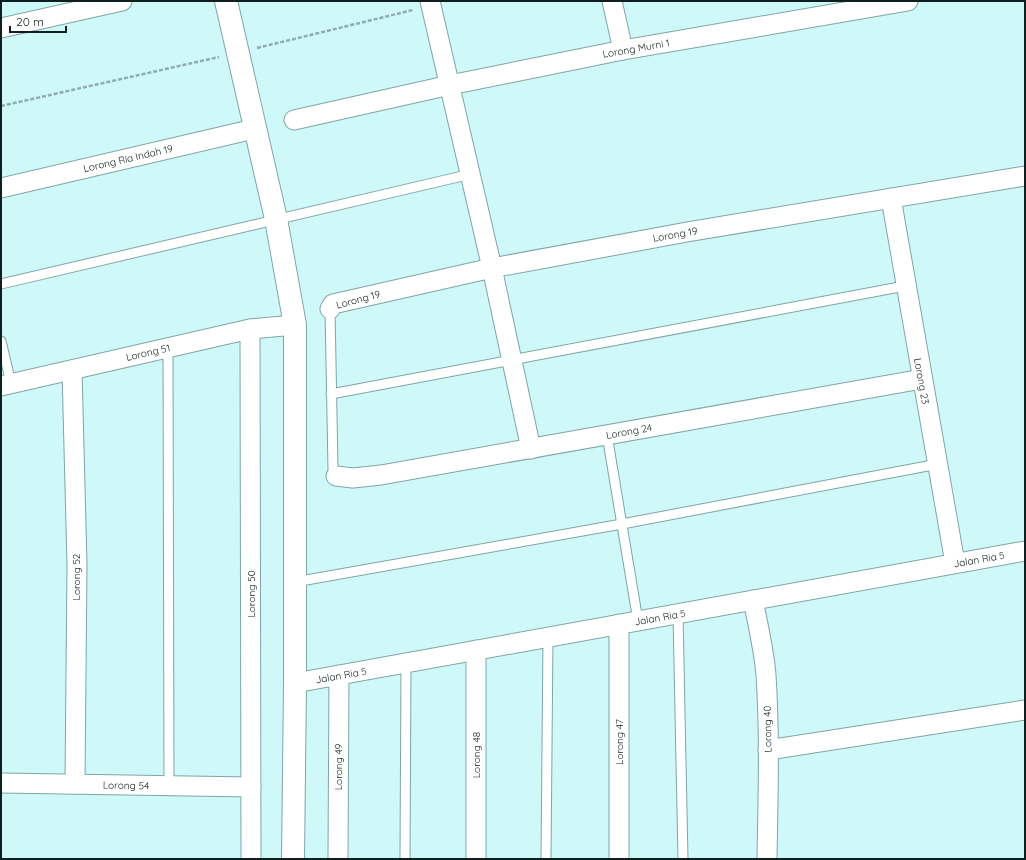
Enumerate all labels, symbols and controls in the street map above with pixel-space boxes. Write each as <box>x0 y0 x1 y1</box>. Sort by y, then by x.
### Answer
scale bar <box>10 8 66 34</box>
text: 20 m <box>16 14 44 29</box>
street label: Lorong Murni 1 <box>601 36 671 61</box>
street label: Lorong Ria Indah 19 <box>82 142 175 175</box>
street label: Lorong 19 <box>652 224 699 245</box>
street label: Lorong 19 <box>335 287 382 312</box>
street label: Lorong 51 <box>125 341 171 364</box>
street label: Lorong 23 <box>911 357 932 405</box>
street label: Lorong 24 <box>605 421 653 442</box>
street label: Jalan Ria 5 <box>952 549 1006 570</box>
street label: Lorong 52 <box>70 553 83 600</box>
street label: Lorong 50 <box>245 570 258 618</box>
street label: Jalan Ria 5 <box>633 607 687 628</box>
street label: Jalan Ria 5 <box>314 665 368 686</box>
street label: Lorong 40 <box>761 705 774 753</box>
street label: Lorong 47 <box>613 719 626 765</box>
street label: Lorong 48 <box>470 732 483 778</box>
street label: Lorong 49 <box>332 743 345 790</box>
street label: Lorong 54 <box>103 779 149 792</box>

